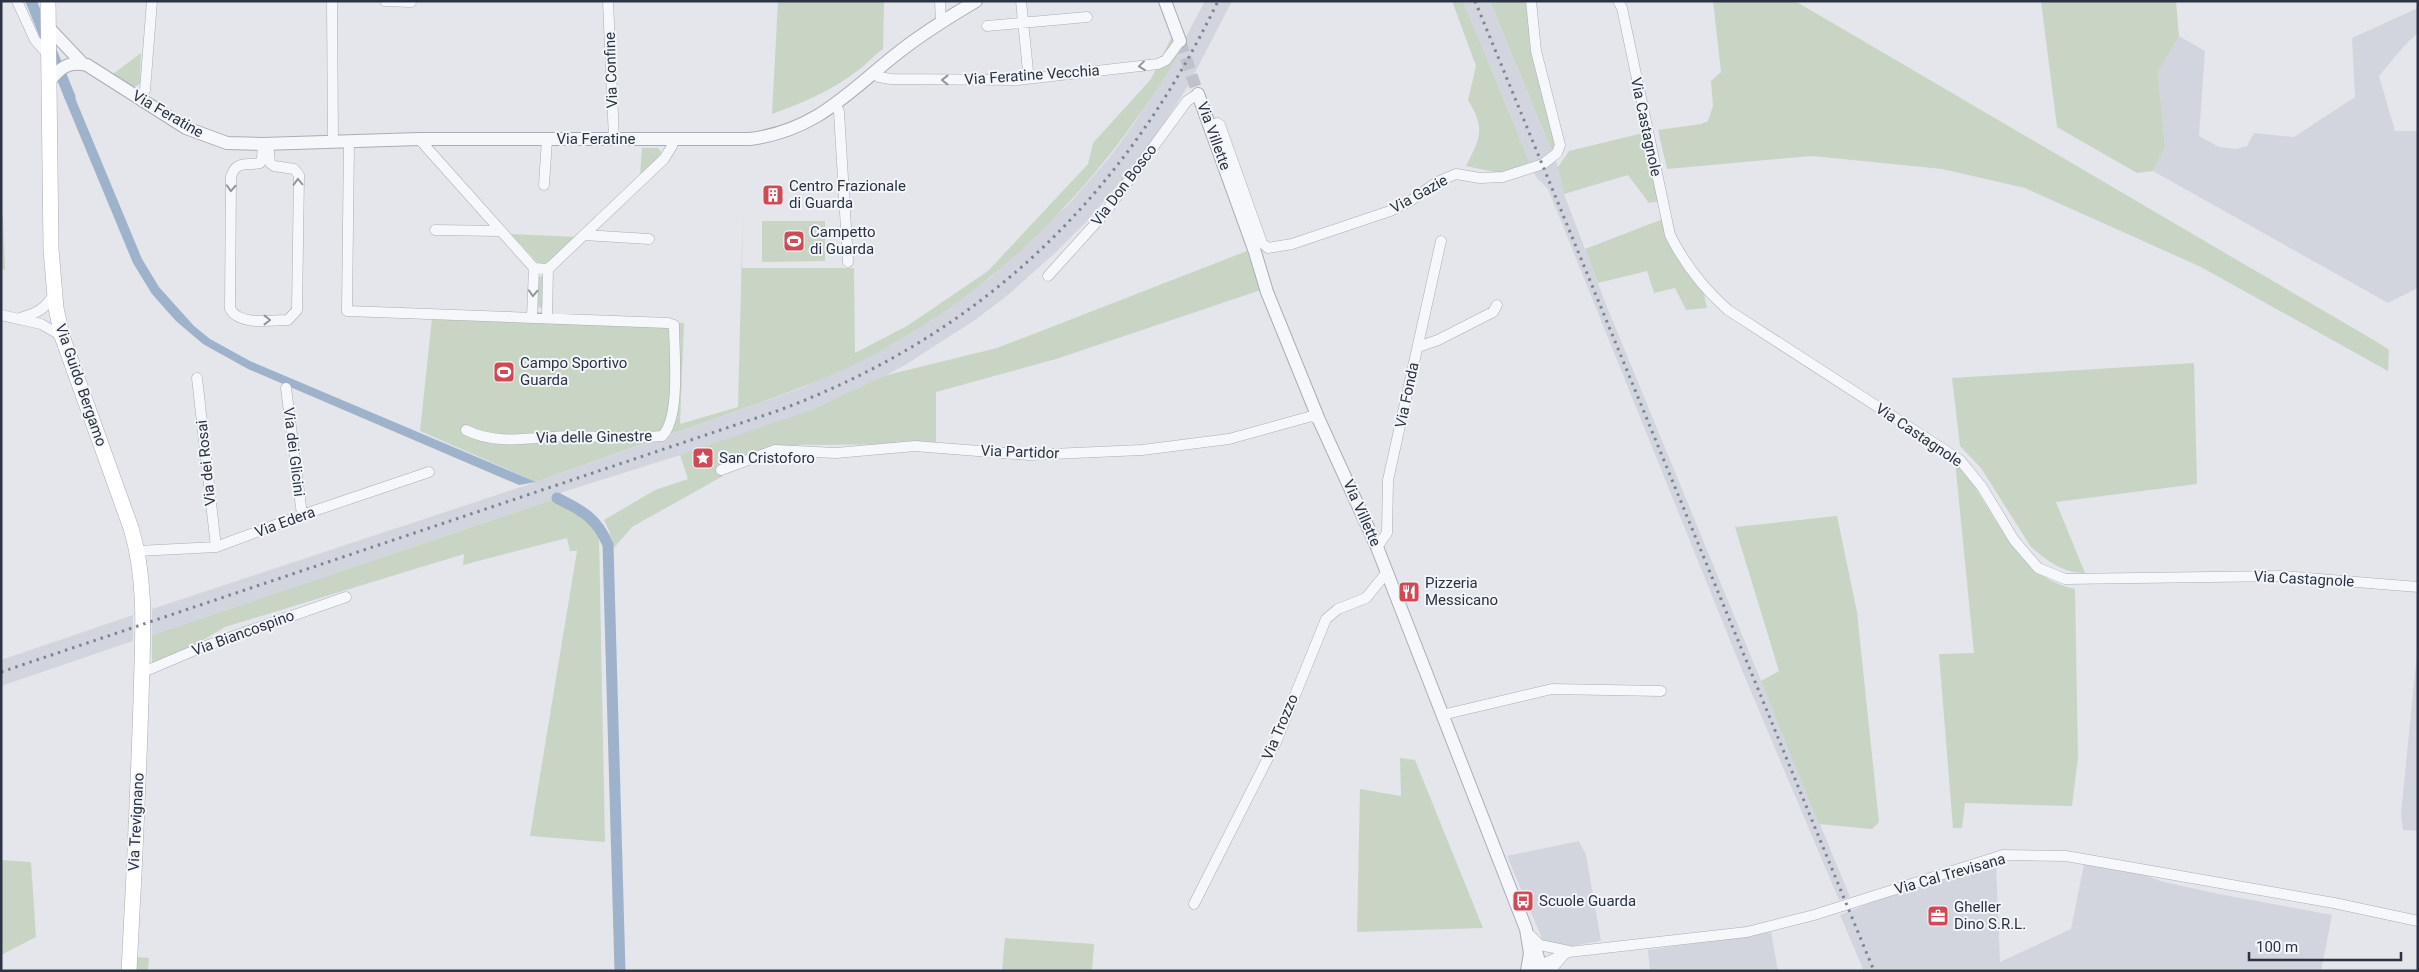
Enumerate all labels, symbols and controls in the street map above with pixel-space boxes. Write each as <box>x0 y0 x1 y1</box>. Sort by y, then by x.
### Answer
street label: Via Confine <box>601 32 621 108</box>
one-way arrow <box>1138 60 1146 71</box>
street label: Via Feratine Vecchia <box>964 61 1100 89</box>
one-way arrow <box>941 75 949 85</box>
street label: Via Castagnole <box>1627 76 1665 178</box>
street label: Via Feratine <box>129 86 207 142</box>
street label: Via Villette <box>1193 99 1235 173</box>
street label: Via Feratine <box>557 130 635 148</box>
street label: Via Don Bosco <box>1087 141 1161 229</box>
street label: Via Gazie <box>1387 171 1451 217</box>
place label: Centro Frazionale di Guarda <box>789 177 906 212</box>
one-way arrow <box>293 178 304 186</box>
building icon: Centro Frazionale di Guarda <box>761 183 785 207</box>
one-way arrow <box>225 184 236 192</box>
place label: Campetto di Guarda <box>810 223 876 258</box>
sports icon: Campetto di Guarda <box>782 229 806 253</box>
one-way arrow <box>527 289 538 297</box>
one-way arrow <box>264 315 271 325</box>
street label: Via Guido Bergamo <box>52 321 110 449</box>
place label: Campo Sportivo Guarda <box>520 354 627 389</box>
sports icon: Campo Sportivo Guarda <box>492 360 516 384</box>
street label: Via Fonda <box>1391 361 1423 429</box>
street label: Via Castagnole <box>1872 399 1966 471</box>
street label: Via dei Glicini <box>280 406 308 498</box>
street label: Via dei Rosai <box>193 419 219 507</box>
street label: Via delle Ginestre <box>536 427 652 447</box>
street label: Via Partidor <box>980 442 1060 462</box>
place icon: San Cristoforo <box>691 446 715 470</box>
place label: San Cristoforo <box>719 449 815 467</box>
street label: Via Villette <box>1339 477 1385 549</box>
street label: Via Edera <box>252 503 318 541</box>
street label: Via Castagnole <box>2253 567 2355 591</box>
place label: Pizzeria Messicano <box>1425 574 1498 609</box>
restaurant icon: Pizzeria Messicano <box>1397 580 1421 604</box>
street label: Via Biancospino <box>189 606 297 660</box>
street label: Via Trozzo <box>1258 691 1302 763</box>
street label: Via Trevignano <box>124 772 148 872</box>
street label: Via Cal Trevisana <box>1892 850 2008 898</box>
bus stop icon: Scuole Guarda <box>1511 889 1535 913</box>
place label: Scuole Guarda <box>1539 892 1636 910</box>
place label: Gheller Dino S.R.L. <box>1954 898 2026 933</box>
office icon: Gheller Dino S.R.L. <box>1926 904 1950 928</box>
scale bar <box>2249 930 2402 962</box>
text: 100 m <box>2256 938 2298 956</box>

